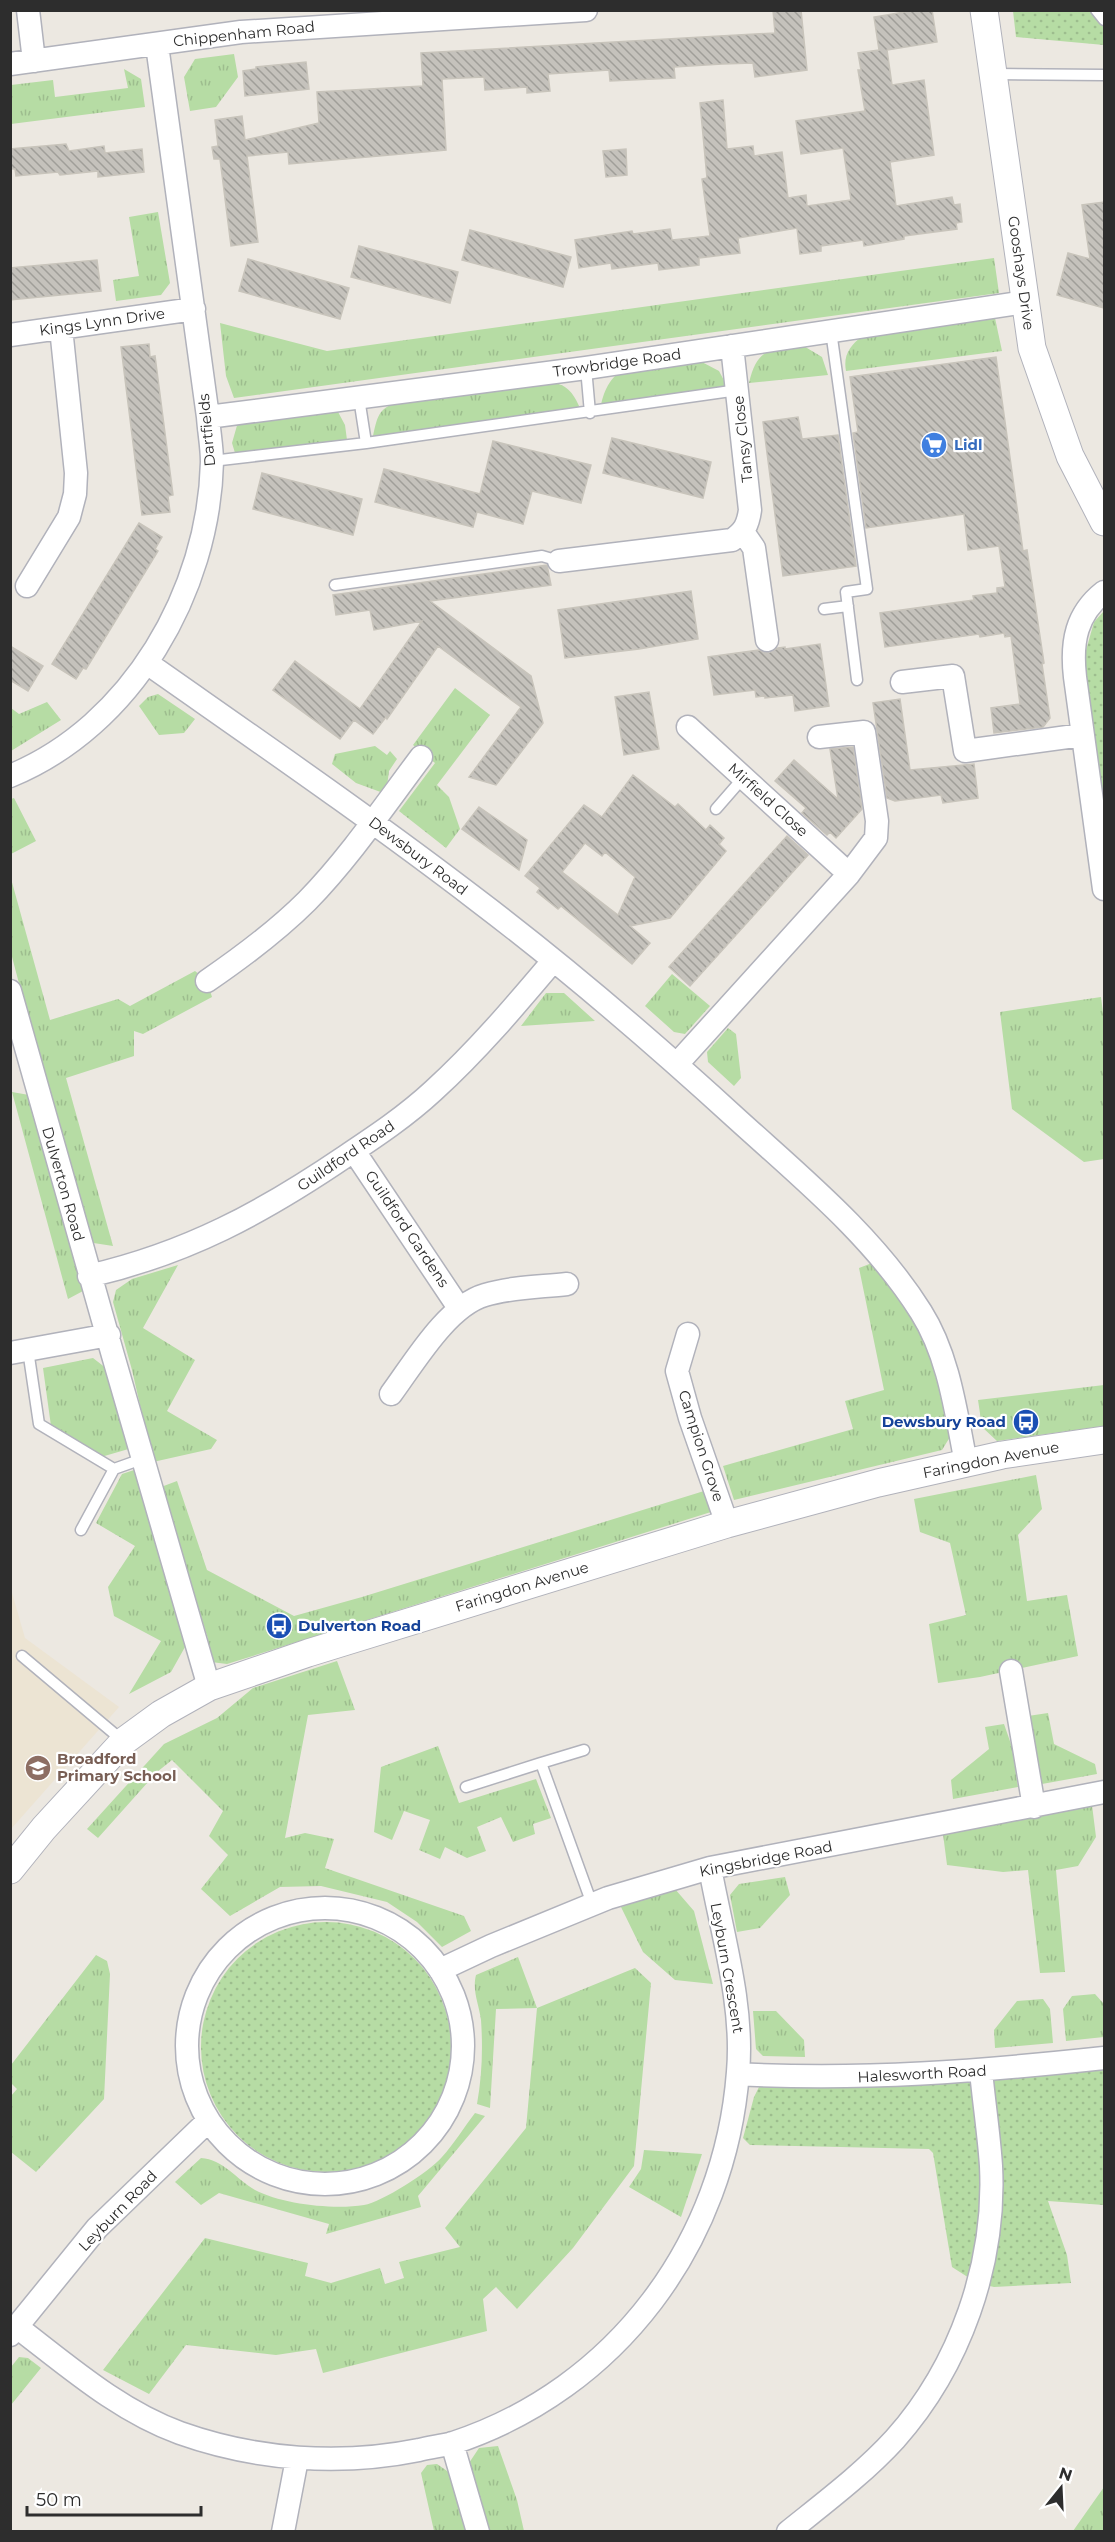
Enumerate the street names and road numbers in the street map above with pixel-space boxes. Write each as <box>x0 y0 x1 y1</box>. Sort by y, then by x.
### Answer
street label: Chippenham Road <box>172 17 316 50</box>
street label: Gooshays Drive <box>1004 215 1039 331</box>
street label: Kings Lynn Drive <box>38 303 166 340</box>
street label: Trowbridge Road <box>552 344 682 381</box>
street label: Dartfields <box>194 393 219 467</box>
street label: Tansy Close <box>729 395 756 483</box>
street label: Mirfield Close <box>724 759 812 841</box>
street label: Dewsbury Road <box>365 812 472 899</box>
street label: Guildford Road <box>293 1116 398 1195</box>
street label: Dulverton Road <box>38 1124 89 1243</box>
street label: Guildford Gardens <box>361 1167 454 1291</box>
street label: Campion Grove <box>674 1387 729 1504</box>
street label: Faringdon Avenue <box>921 1437 1061 1482</box>
street label: Faringdon Avenue <box>453 1557 591 1616</box>
street label: Kingsbridge Road <box>698 1836 834 1881</box>
street label: Leyburn Crescent <box>707 1901 748 2035</box>
street label: Halesworth Road <box>857 2061 987 2086</box>
street label: Leyburn Road <box>74 2166 161 2255</box>

